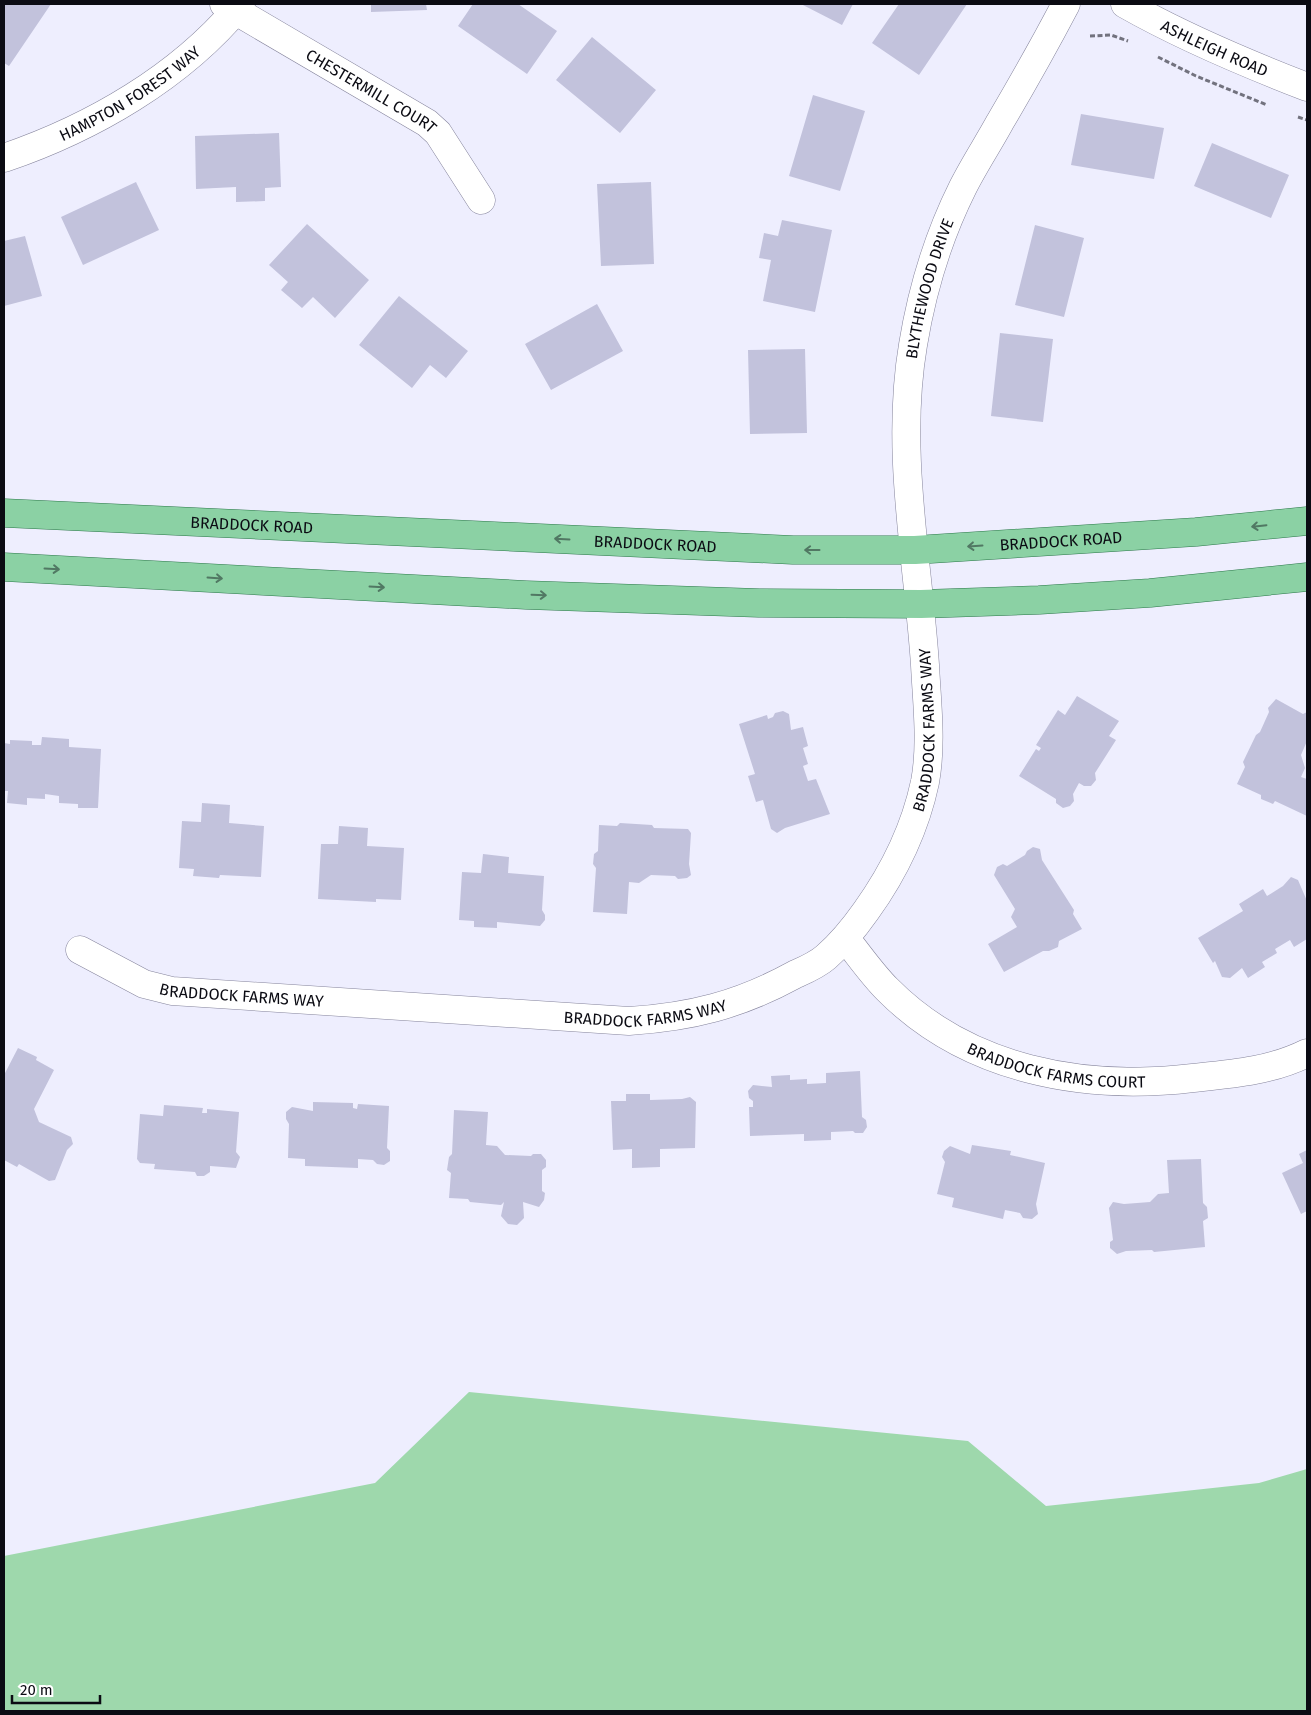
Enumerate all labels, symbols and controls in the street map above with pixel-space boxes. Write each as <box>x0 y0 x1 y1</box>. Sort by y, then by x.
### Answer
street label: ASHLEIGH ROAD <box>1158 16 1271 80</box>
street label: HAMPTON FOREST WAY <box>56 42 204 145</box>
street label: CHESTERMILL COURT <box>303 45 441 137</box>
street label: BLYTHEWOOD DRIVE <box>901 215 957 360</box>
street label: BRADDOCK ROAD <box>190 512 314 537</box>
one-way arrow <box>1251 521 1267 530</box>
street label: BRADDOCK ROAD <box>999 527 1123 554</box>
street label: BRADDOCK ROAD <box>593 531 717 556</box>
one-way arrow <box>555 535 571 544</box>
one-way arrow <box>967 542 983 551</box>
one-way arrow <box>804 545 820 555</box>
one-way arrow <box>44 565 60 574</box>
one-way arrow <box>206 573 222 582</box>
one-way arrow <box>369 583 385 592</box>
one-way arrow <box>531 590 547 600</box>
street label: BRADDOCK FARMS WAY <box>908 647 938 814</box>
street label: BRADDOCK FARMS WAY <box>157 979 324 1010</box>
street label: BRADDOCK FARMS WAY <box>563 995 729 1031</box>
street label: BRADDOCK FARMS COURT <box>964 1038 1146 1091</box>
scale bar <box>12 1672 100 1704</box>
text: 20 m <box>20 1681 53 1699</box>

